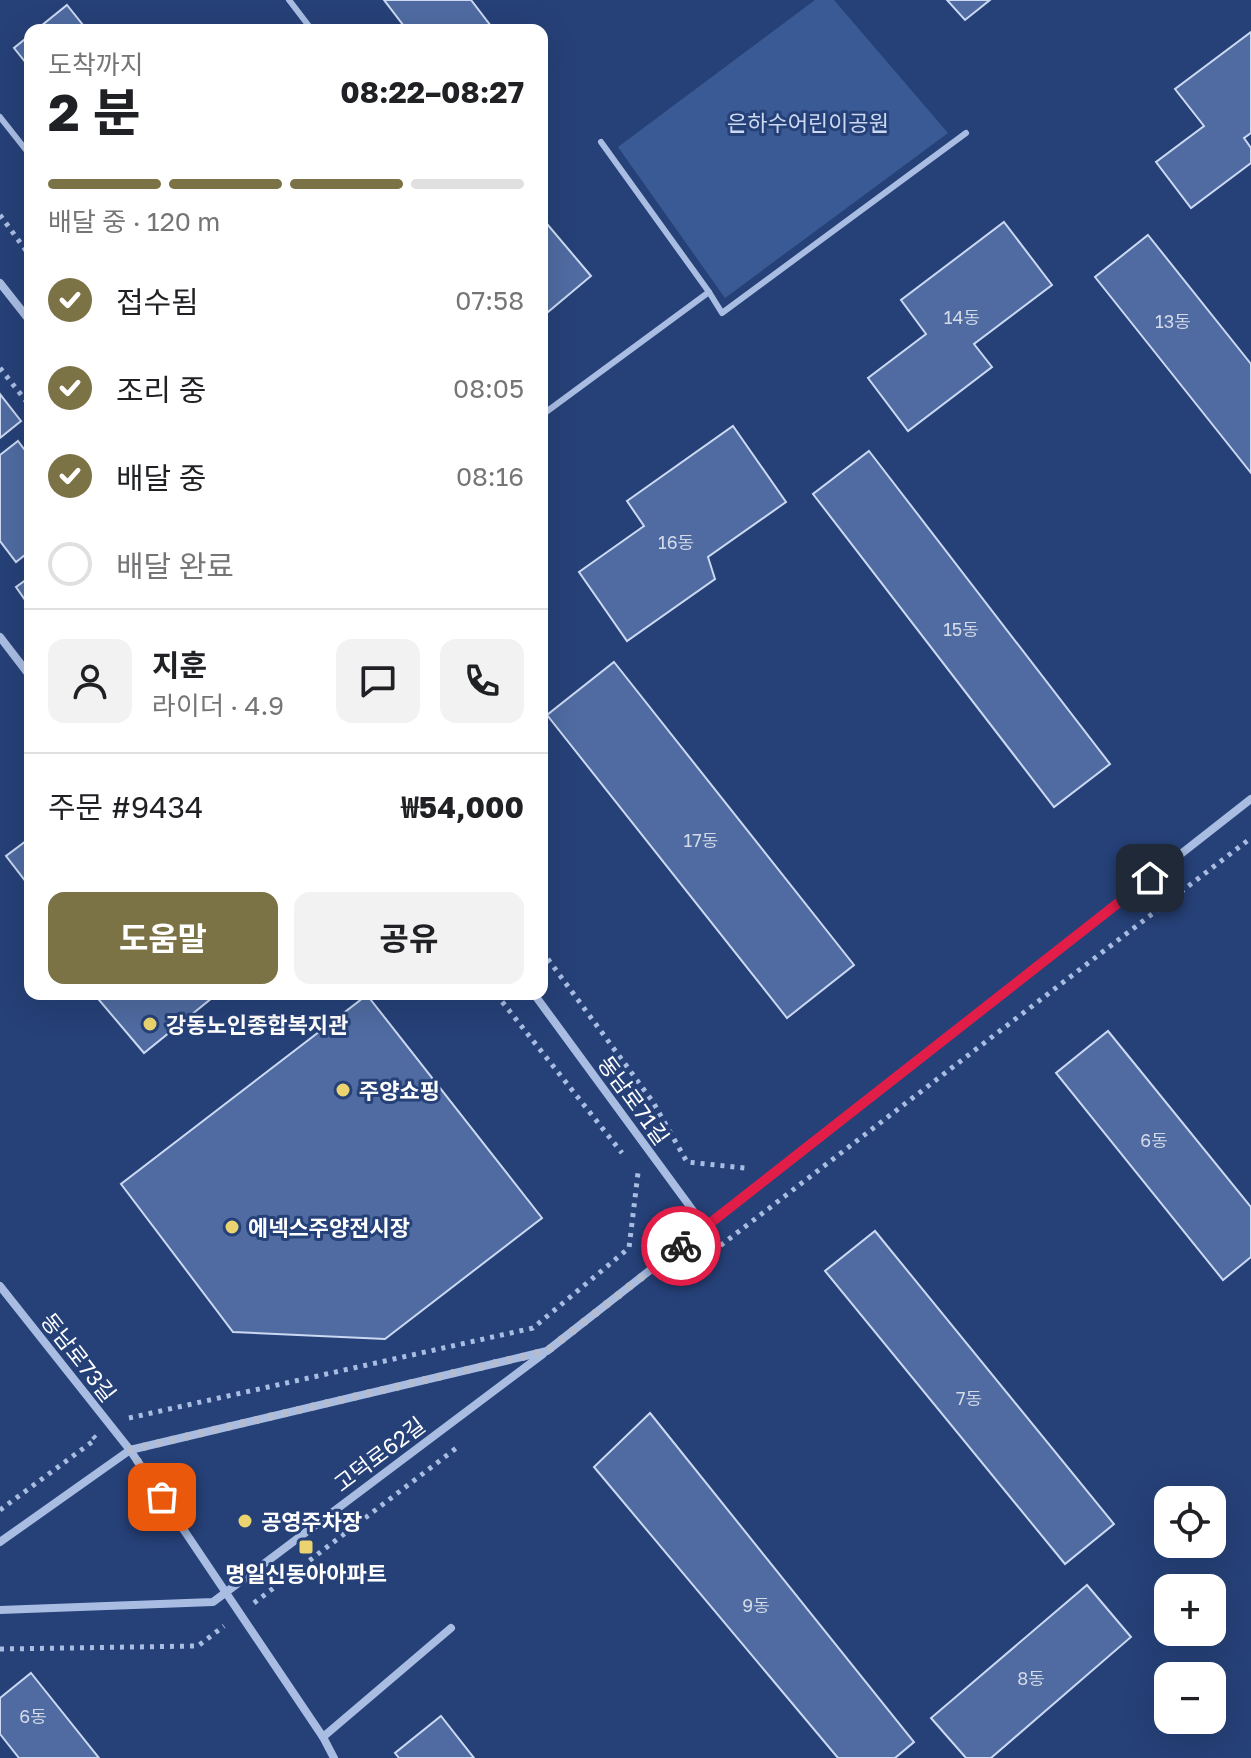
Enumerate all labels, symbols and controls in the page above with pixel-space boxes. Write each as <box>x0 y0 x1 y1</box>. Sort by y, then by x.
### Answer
text: 도착까지 <box>48 49 144 80</box>
text: 08:22–08:27 <box>340 74 524 110</box>
text: 2 분 <box>48 80 141 142</box>
park label: 은하수어린이공원 <box>727 109 889 136</box>
text: 배달 중 · 120 m <box>48 206 220 237</box>
icon: check <box>48 278 92 322</box>
text: 접수됨 <box>116 284 199 320</box>
text: 07:58 <box>455 285 524 316</box>
house number: 14동 <box>944 306 980 328</box>
house number: 13동 <box>1155 310 1191 332</box>
icon: check <box>48 366 92 410</box>
text: 조리 중 <box>116 372 206 408</box>
text: 08:05 <box>453 373 524 404</box>
icon: check <box>48 454 92 498</box>
text: 배달 중 <box>116 460 206 496</box>
text: 08:16 <box>456 461 524 492</box>
house number: 16동 <box>658 531 694 553</box>
text: 배달 완료 <box>116 548 234 584</box>
house number: 15동 <box>943 618 979 640</box>
button: person <box>48 639 132 723</box>
button: chat <box>336 639 420 723</box>
button: phone <box>440 639 524 723</box>
text: 지훈 <box>152 647 207 683</box>
text: 라이더 · 4.9 <box>152 690 284 721</box>
text: 주문 #9434 <box>48 789 203 825</box>
text: ₩54,000 <box>401 789 524 825</box>
house number: 17동 <box>684 829 718 851</box>
pin <box>1116 844 1184 912</box>
icon: home <box>1128 856 1172 900</box>
button: 도움말 <box>48 892 278 984</box>
button: 공유 <box>294 892 524 984</box>
place label: 강동노인종합복지관 <box>166 1011 348 1038</box>
marker: 강동노인종합복지관 <box>141 1015 159 1033</box>
street label: 동남로71길 <box>593 1050 675 1150</box>
place label: 주양쇼핑 <box>359 1077 440 1104</box>
marker: 주양쇼핑 <box>334 1081 352 1099</box>
house number: 6동 <box>1140 1129 1168 1151</box>
courier <box>641 1206 721 1286</box>
place label: 에넥스주양전시장 <box>248 1214 410 1241</box>
marker: 에넥스주양전시장 <box>223 1218 241 1236</box>
icon: bike <box>659 1224 703 1268</box>
street label: 동남로73길 <box>36 1307 122 1407</box>
house number: 7동 <box>956 1387 982 1409</box>
street label: 고덕로62길 <box>328 1411 430 1497</box>
pin <box>128 1463 196 1531</box>
icon: bag <box>140 1475 184 1519</box>
map controls <box>1154 1486 1226 1734</box>
button: locate <box>1154 1486 1226 1558</box>
place label: 공영주차장 <box>261 1508 362 1535</box>
marker: 공영주차장 <box>236 1512 254 1530</box>
marker: 명일신동아아파트 <box>297 1538 315 1556</box>
place label: 명일신동아아파트 <box>225 1560 387 1587</box>
button: + <box>1154 1574 1226 1646</box>
house number: 9동 <box>742 1594 770 1616</box>
button: − <box>1154 1662 1226 1734</box>
house number: 8동 <box>1017 1667 1045 1689</box>
house number: 6동 <box>19 1705 47 1727</box>

